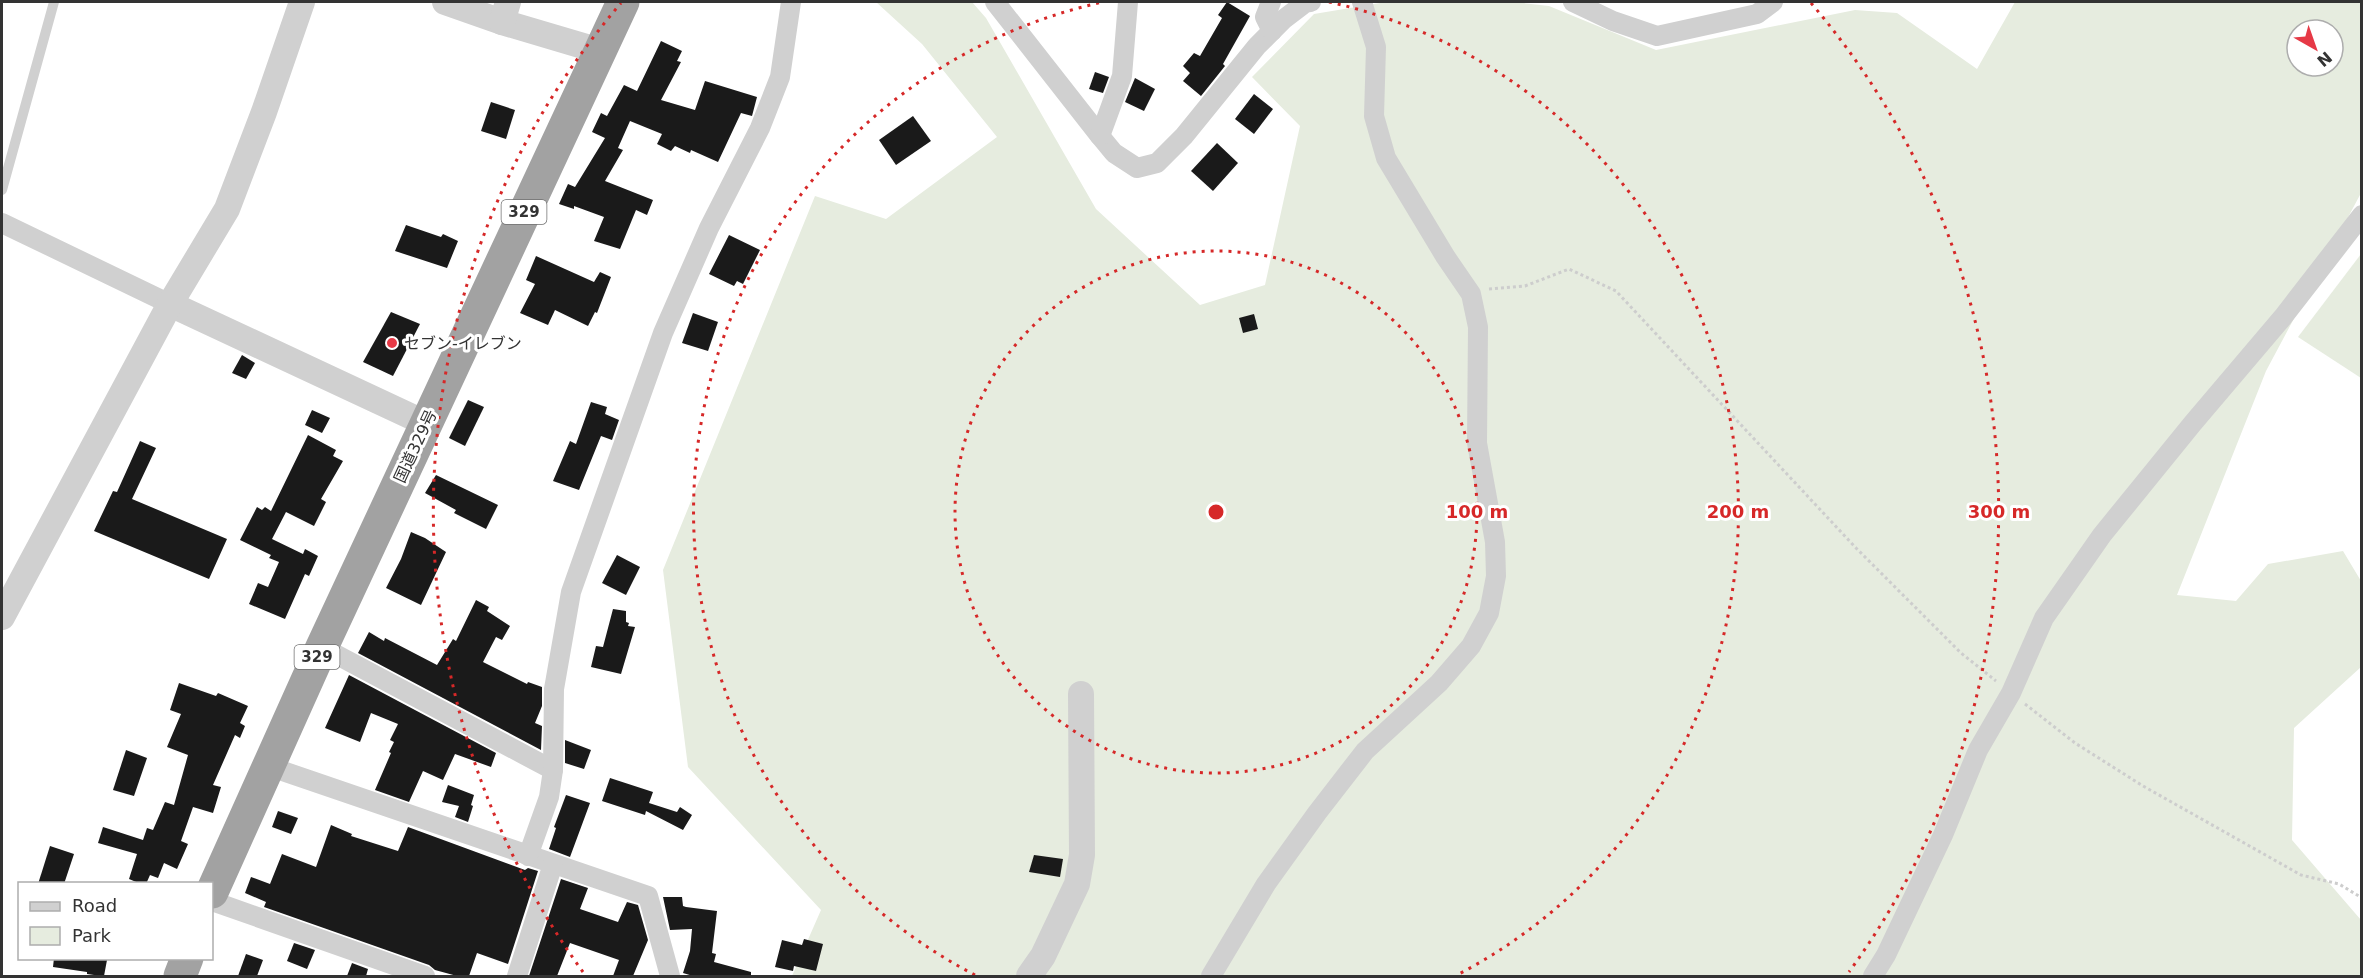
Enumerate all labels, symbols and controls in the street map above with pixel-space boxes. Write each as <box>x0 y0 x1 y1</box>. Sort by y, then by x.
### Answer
north arrow <box>2285 18 2345 78</box>
text: N <box>2313 48 2336 71</box>
road number: 329 <box>502 200 546 224</box>
place label: セブン-イレブン <box>404 334 522 353</box>
marker: セブン-イレブン <box>385 336 399 350</box>
street label: 国道329号 <box>390 407 441 486</box>
text: 100 m <box>1446 501 1508 522</box>
text: 200 m <box>1707 501 1769 522</box>
text: 300 m <box>1968 501 2030 522</box>
centre of rings <box>1206 502 1226 522</box>
road number: 329 <box>294 645 340 669</box>
legend <box>18 882 213 960</box>
text: Road <box>72 895 117 916</box>
text: Park <box>72 925 111 946</box>

